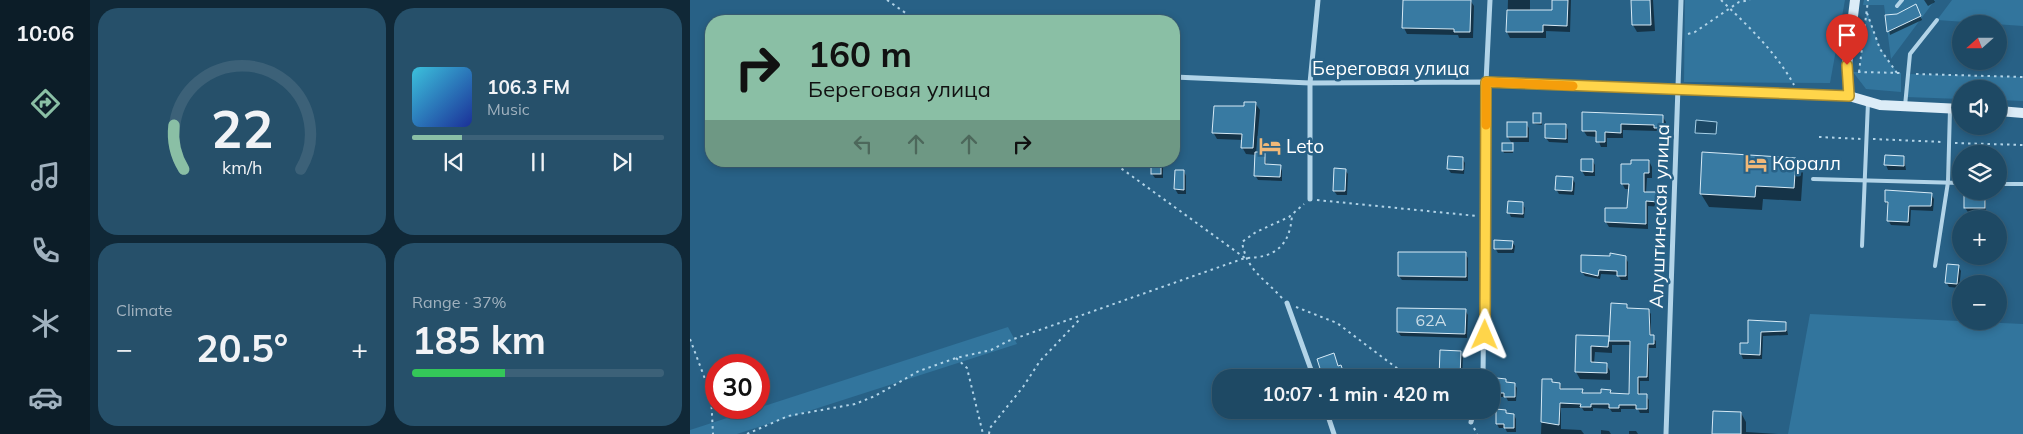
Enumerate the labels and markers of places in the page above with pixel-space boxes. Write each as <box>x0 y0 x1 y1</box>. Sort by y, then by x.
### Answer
pin <box>1826 14 1868 65</box>
hotel icon: Leto <box>1257 133 1283 159</box>
place label: Leto <box>1286 134 1324 158</box>
hotel icon: Коралл <box>1743 150 1769 176</box>
place label: Коралл <box>1772 151 1841 175</box>

